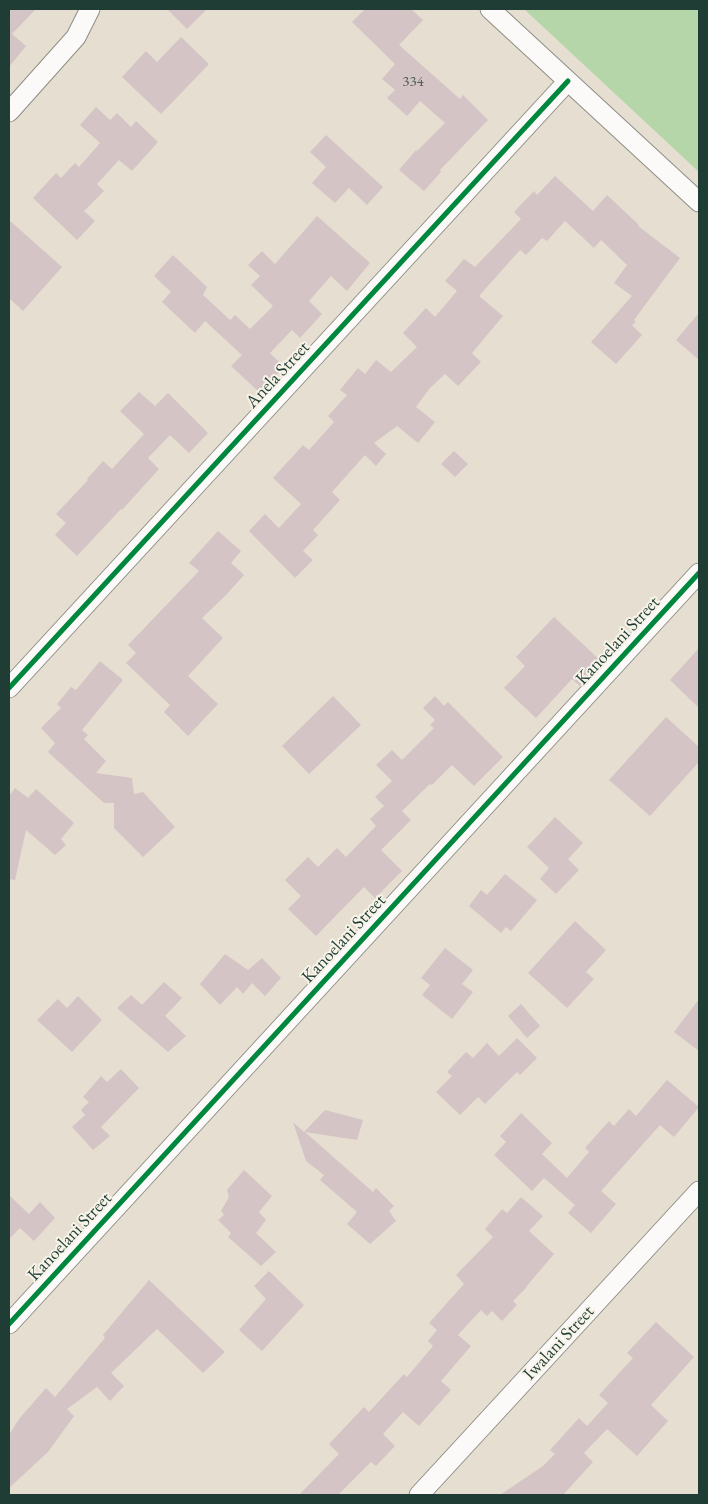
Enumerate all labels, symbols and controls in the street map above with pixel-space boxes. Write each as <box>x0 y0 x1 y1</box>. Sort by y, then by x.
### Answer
house number: 334 <box>402 73 424 91</box>
street label: Anela Street <box>242 337 314 413</box>
street label: Kanoelani Street <box>571 592 665 690</box>
street label: Kanoelani Street <box>297 890 391 988</box>
street label: Kanoelani Street <box>23 1188 117 1286</box>
street label: Iwalani Street <box>519 1301 599 1385</box>

